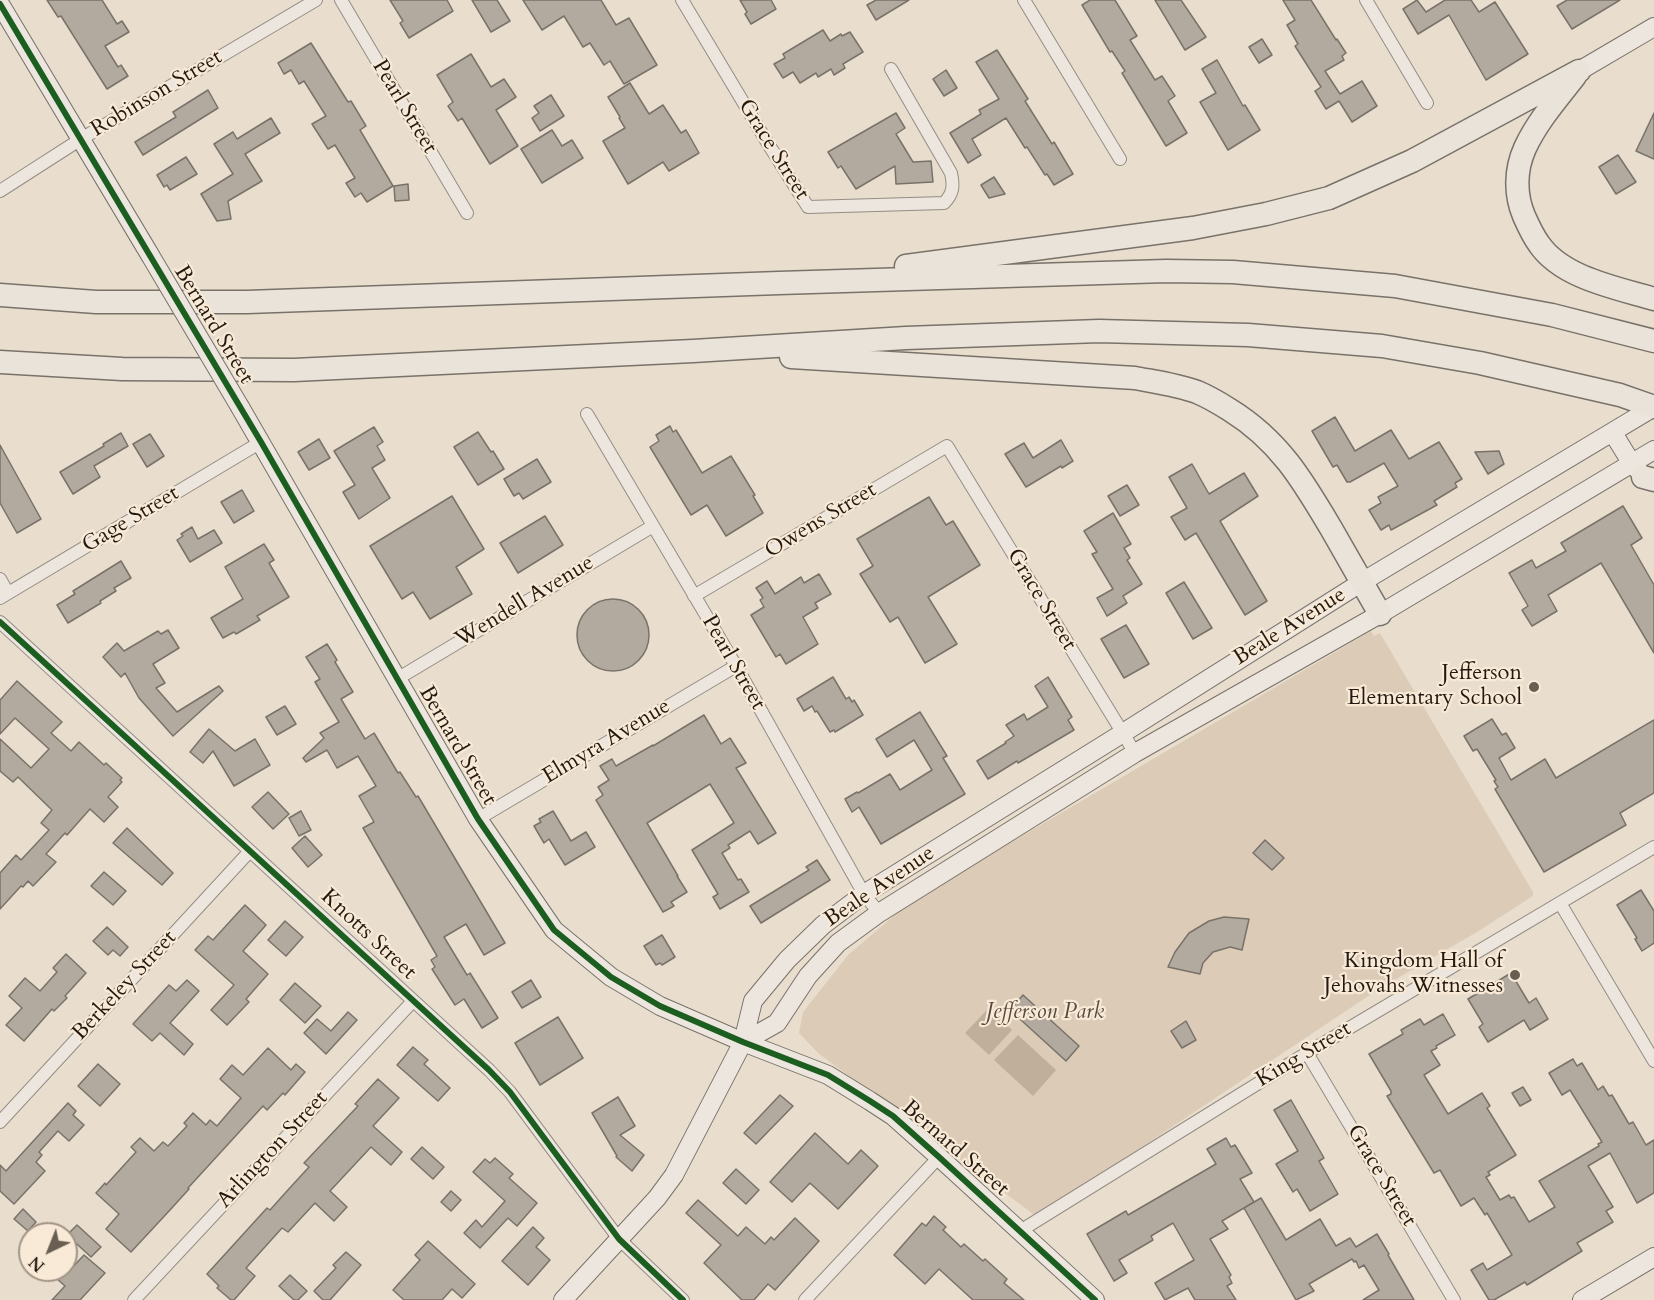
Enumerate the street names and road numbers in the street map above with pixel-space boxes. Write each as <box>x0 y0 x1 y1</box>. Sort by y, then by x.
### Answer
street label: Robinson Street <box>87 45 227 143</box>
street label: Pearl Street <box>366 55 442 159</box>
street label: Grace Street <box>732 95 814 205</box>
street label: Bernard Street <box>167 261 259 389</box>
street label: Owens Street <box>760 477 882 565</box>
street label: Gage Street <box>78 481 184 559</box>
street label: Grace Street <box>1000 544 1082 656</box>
street label: Wendell Avenue <box>451 550 599 654</box>
street label: Beale Avenue <box>1229 582 1351 672</box>
street label: Pearl Street <box>695 611 771 715</box>
street label: Bernard Street <box>412 682 502 810</box>
street label: Elmyra Avenue <box>538 694 676 790</box>
street label: Beale Avenue <box>820 840 940 934</box>
street label: Knotts Street <box>315 884 421 986</box>
street label: Berkeley Street <box>67 926 183 1046</box>
street label: King Street <box>1252 1016 1356 1094</box>
street label: Arlington Street <box>212 1086 334 1214</box>
street label: Bernard Street <box>896 1095 1014 1203</box>
street label: Grace Street <box>1340 1120 1422 1232</box>

